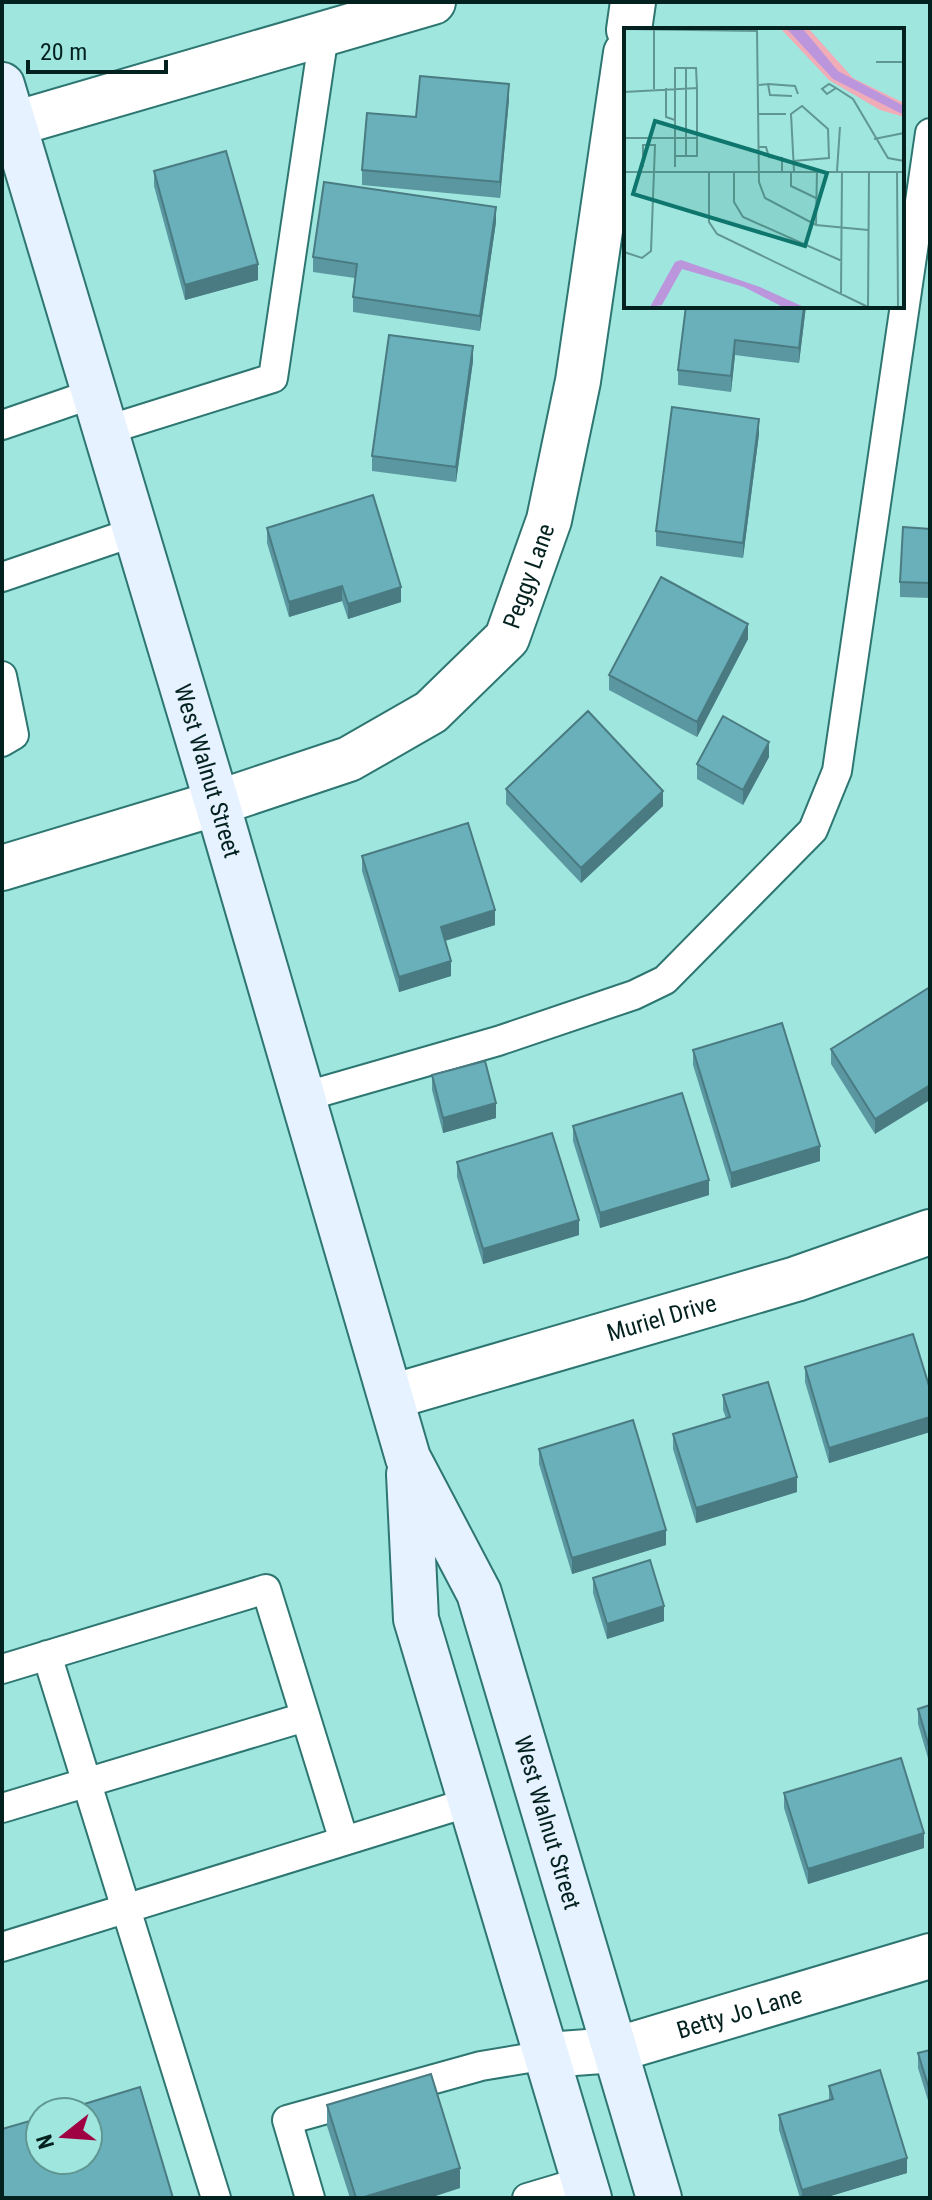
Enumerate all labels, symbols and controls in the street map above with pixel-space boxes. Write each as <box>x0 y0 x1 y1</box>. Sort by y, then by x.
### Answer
scale bar <box>28 24 166 74</box>
inset map <box>624 28 904 308</box>
text: 20 m <box>40 38 87 66</box>
street label: Peggy Lane <box>497 520 561 632</box>
street label: West Walnut Street <box>168 681 246 861</box>
street label: Muriel Drive <box>604 1289 720 1347</box>
street label: West Walnut Street <box>508 1733 586 1913</box>
street label: Betty Jo Lane <box>674 1981 805 2045</box>
north arrow <box>24 2096 104 2176</box>
text: N <box>31 2132 59 2152</box>

